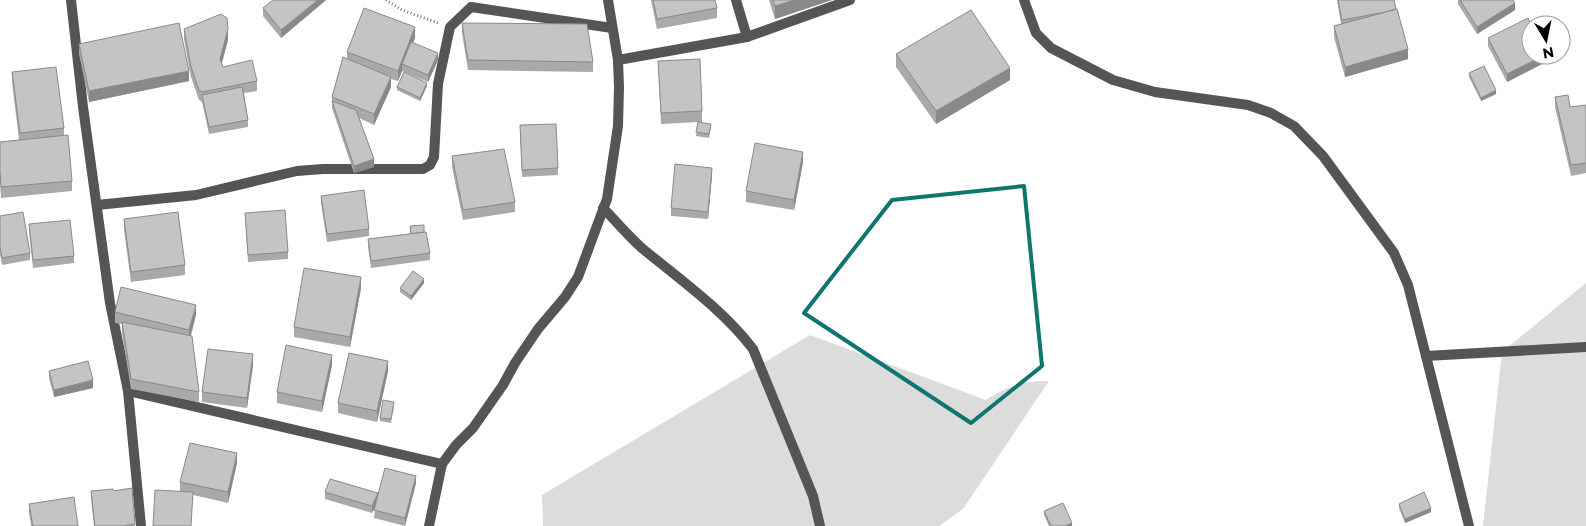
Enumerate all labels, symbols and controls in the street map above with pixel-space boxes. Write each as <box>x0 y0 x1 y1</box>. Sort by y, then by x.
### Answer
north arrow <box>1521 15 1571 65</box>
text: N <box>1541 43 1555 63</box>

